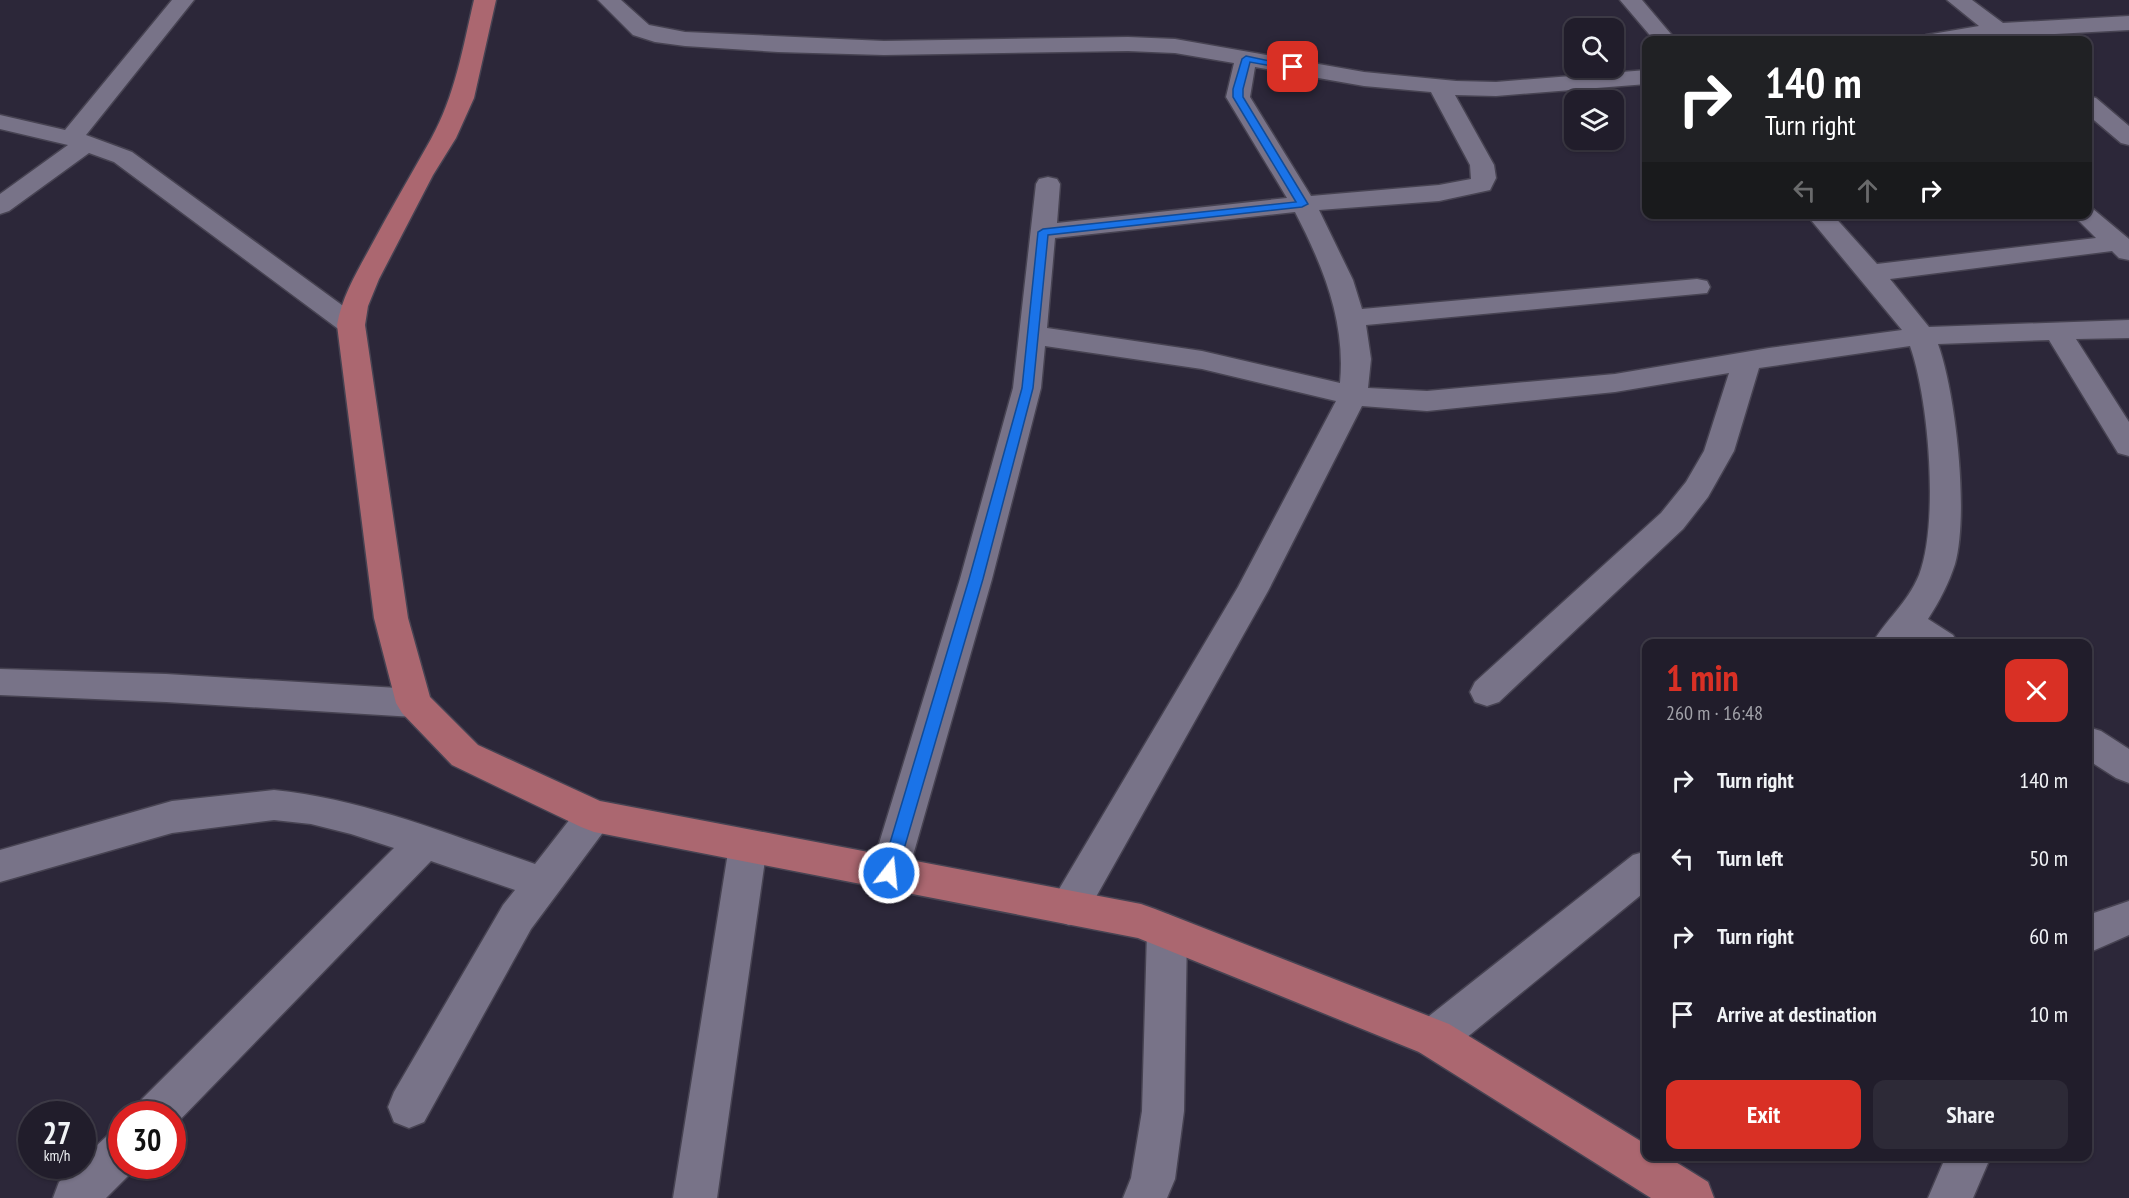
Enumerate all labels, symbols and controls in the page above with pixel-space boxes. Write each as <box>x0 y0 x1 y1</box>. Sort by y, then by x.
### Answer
map controls <box>1564 18 1624 150</box>
button: search <box>1564 18 1624 78</box>
pin <box>1267 41 1318 92</box>
icon: arrive <box>1276 50 1309 83</box>
text: 140 m <box>1765 55 1862 110</box>
icon: right <box>1666 60 1744 138</box>
button: layers <box>1564 90 1624 150</box>
text: Turn right <box>1765 108 1856 142</box>
icon: left <box>1788 174 1821 207</box>
icon: ahead <box>1851 174 1884 207</box>
icon: right <box>1914 174 1947 207</box>
text: 1 min <box>1666 654 1739 701</box>
button: close <box>2005 659 2068 722</box>
text: 260 m · 16:48 <box>1666 700 1763 726</box>
icon: right <box>1666 764 1699 797</box>
text: Turn right <box>1717 766 1794 794</box>
text: 140 m <box>2019 766 2068 794</box>
position arrow <box>857 841 921 905</box>
icon: left <box>1666 842 1699 875</box>
text: Turn left <box>1717 844 1783 872</box>
text: 50 m <box>2029 844 2068 872</box>
icon: right <box>1666 920 1699 953</box>
text: Turn right <box>1717 922 1794 950</box>
text: 60 m <box>2029 922 2068 950</box>
icon: arrive <box>1666 998 1699 1031</box>
text: Arrive at destination <box>1717 1000 1877 1028</box>
text: 10 m <box>2029 1000 2068 1028</box>
button: Exit <box>1666 1080 1861 1149</box>
button: Share <box>1873 1080 2068 1149</box>
speed limit sign: 30 <box>108 1101 186 1179</box>
text: 27 <box>43 1113 71 1152</box>
text: km/h <box>44 1146 70 1165</box>

